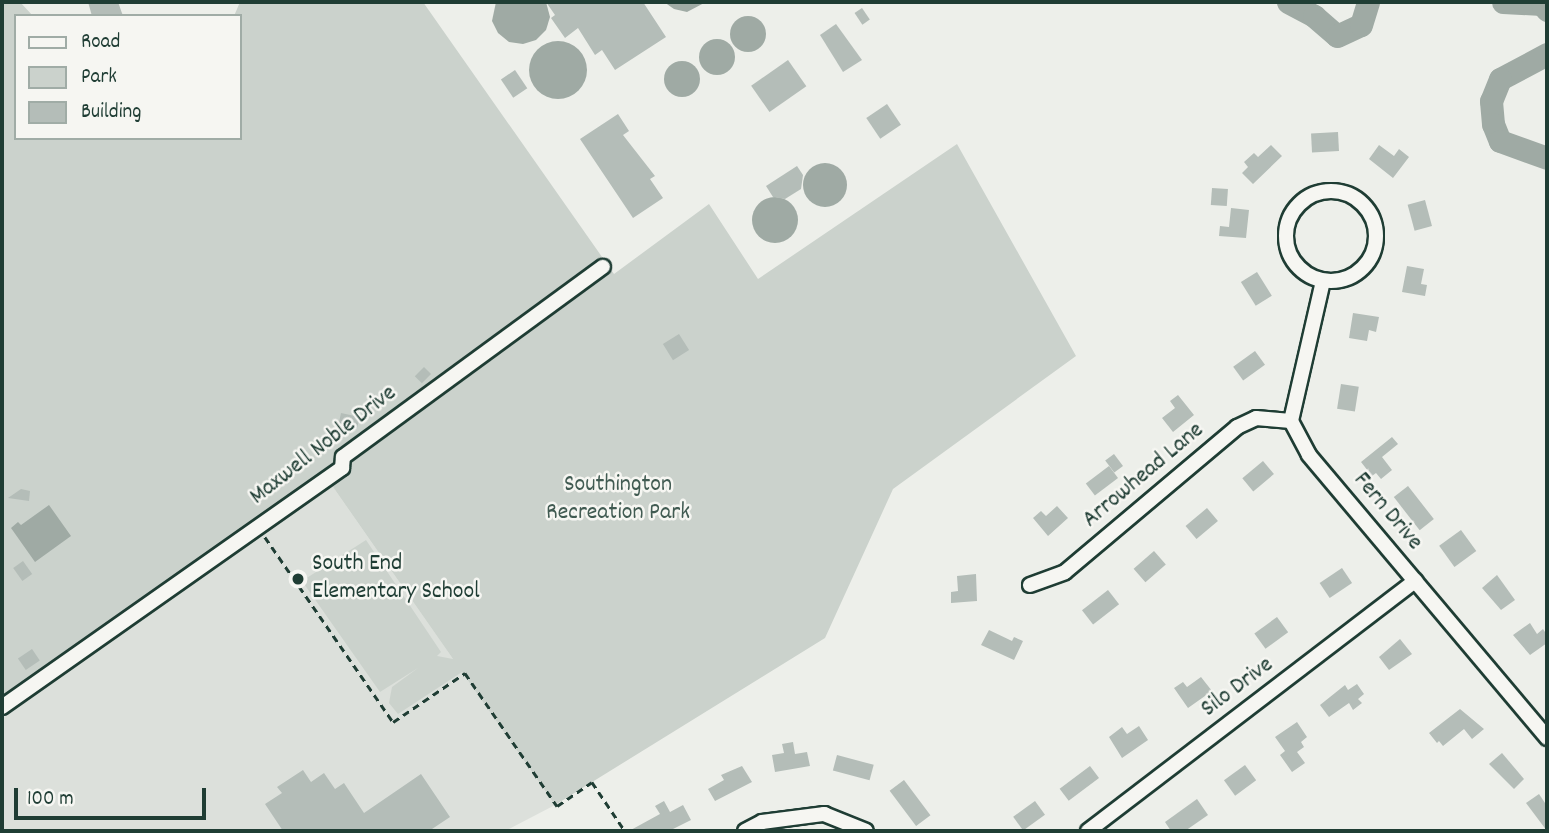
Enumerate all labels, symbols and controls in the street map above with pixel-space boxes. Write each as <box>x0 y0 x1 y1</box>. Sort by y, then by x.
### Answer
legend <box>14 14 242 140</box>
text: Road <box>81 28 120 58</box>
text: Park <box>81 63 117 93</box>
text: Building <box>81 98 141 128</box>
street label: Maxwell Noble Drive <box>245 380 403 512</box>
street label: Arrowhead Lane <box>1078 417 1210 535</box>
street label: Fern Drive <box>1346 467 1428 557</box>
park label: Southington Recreation Park <box>546 472 690 528</box>
place label: South End Elementary School <box>312 551 480 607</box>
marker: South End Elementary School <box>290 571 306 587</box>
street label: Silo Drive <box>1196 651 1280 725</box>
scale bar <box>18 774 210 818</box>
text: 100 m <box>27 785 74 815</box>

